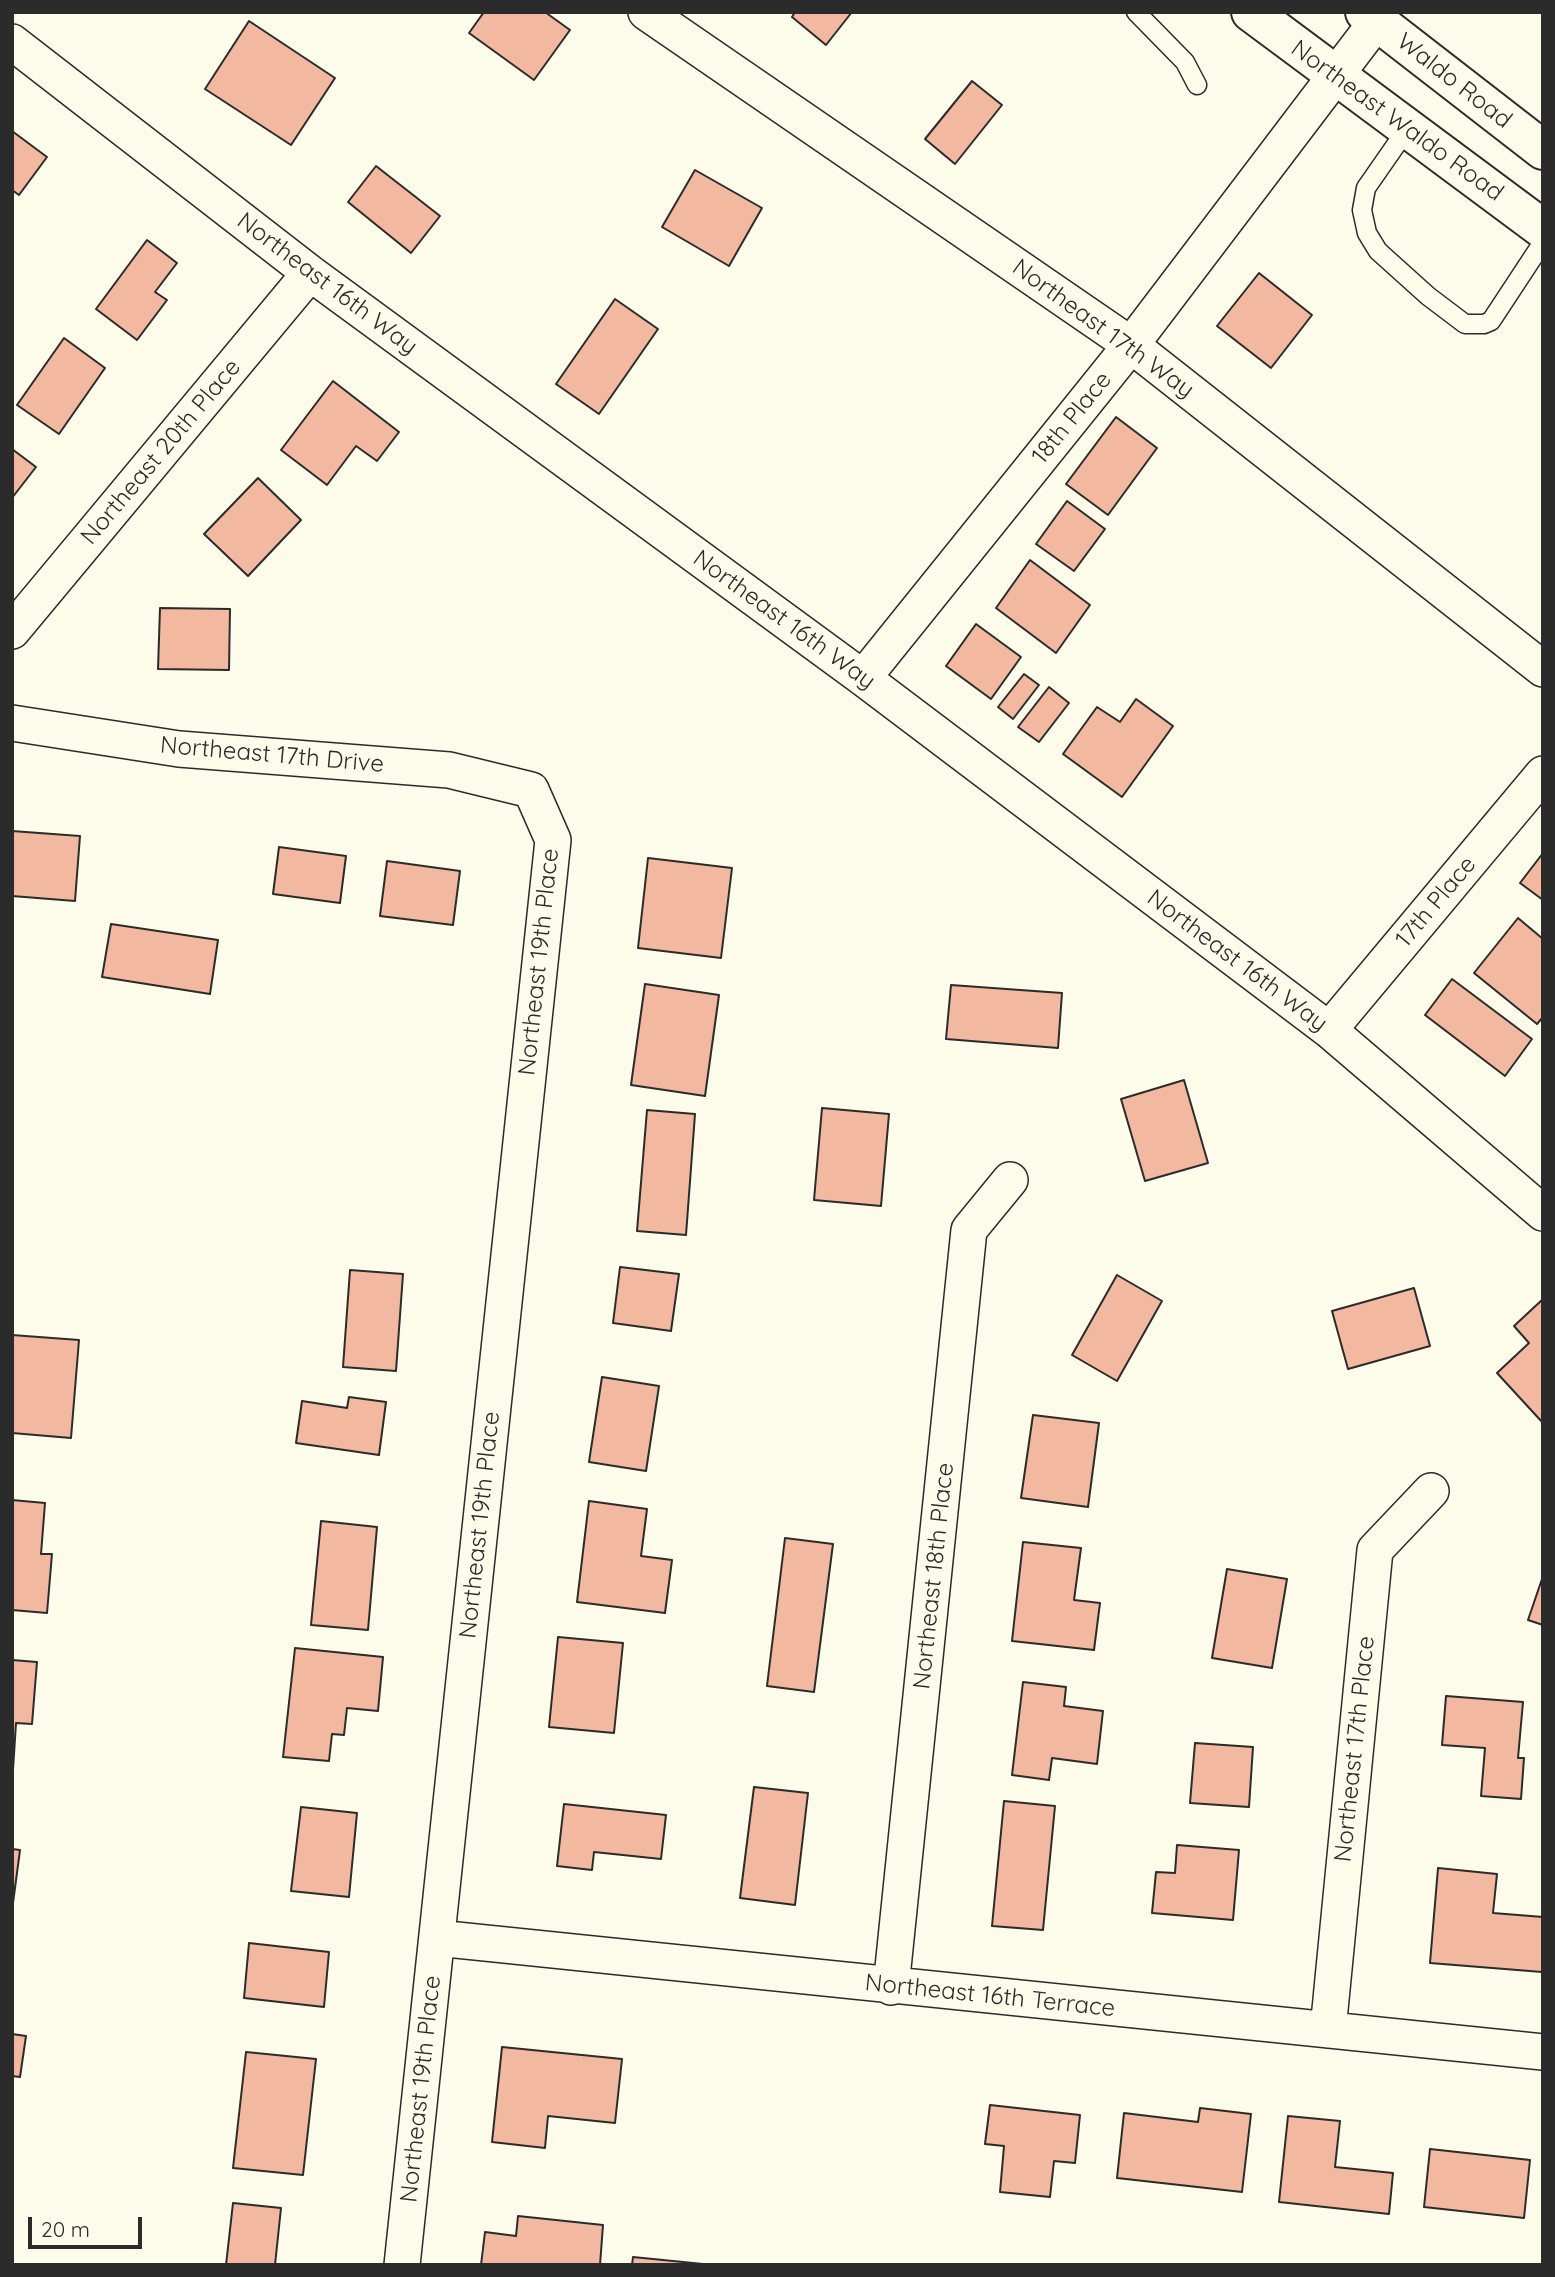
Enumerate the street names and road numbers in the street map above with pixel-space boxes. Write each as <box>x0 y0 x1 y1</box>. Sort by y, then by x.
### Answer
street label: Waldo Road <box>1391 27 1517 135</box>
street label: Northeast Waldo Road <box>1285 34 1509 208</box>
street label: Northeast 16th Way <box>231 207 423 361</box>
street label: Northeast 17th Way <box>1006 253 1200 405</box>
street label: Northeast 20th Place <box>75 353 247 551</box>
street label: 18th Place <box>1026 366 1118 470</box>
street label: Northeast 16th Way <box>687 544 881 696</box>
street label: Northeast 17th Drive <box>159 731 385 779</box>
street label: Northeast 19th Place <box>513 847 565 1077</box>
street label: 17th Place <box>1390 851 1482 953</box>
street label: Northeast 16th Way <box>1141 884 1333 1038</box>
street label: Northeast 19th Place <box>454 1410 506 1640</box>
street label: Northeast 18th Place <box>908 1461 960 1691</box>
street label: Northeast 17th Place <box>1329 1635 1381 1863</box>
street label: Northeast 16th Terrace <box>864 1969 1116 2023</box>
street label: Northeast 19th Place <box>395 1974 447 2204</box>

